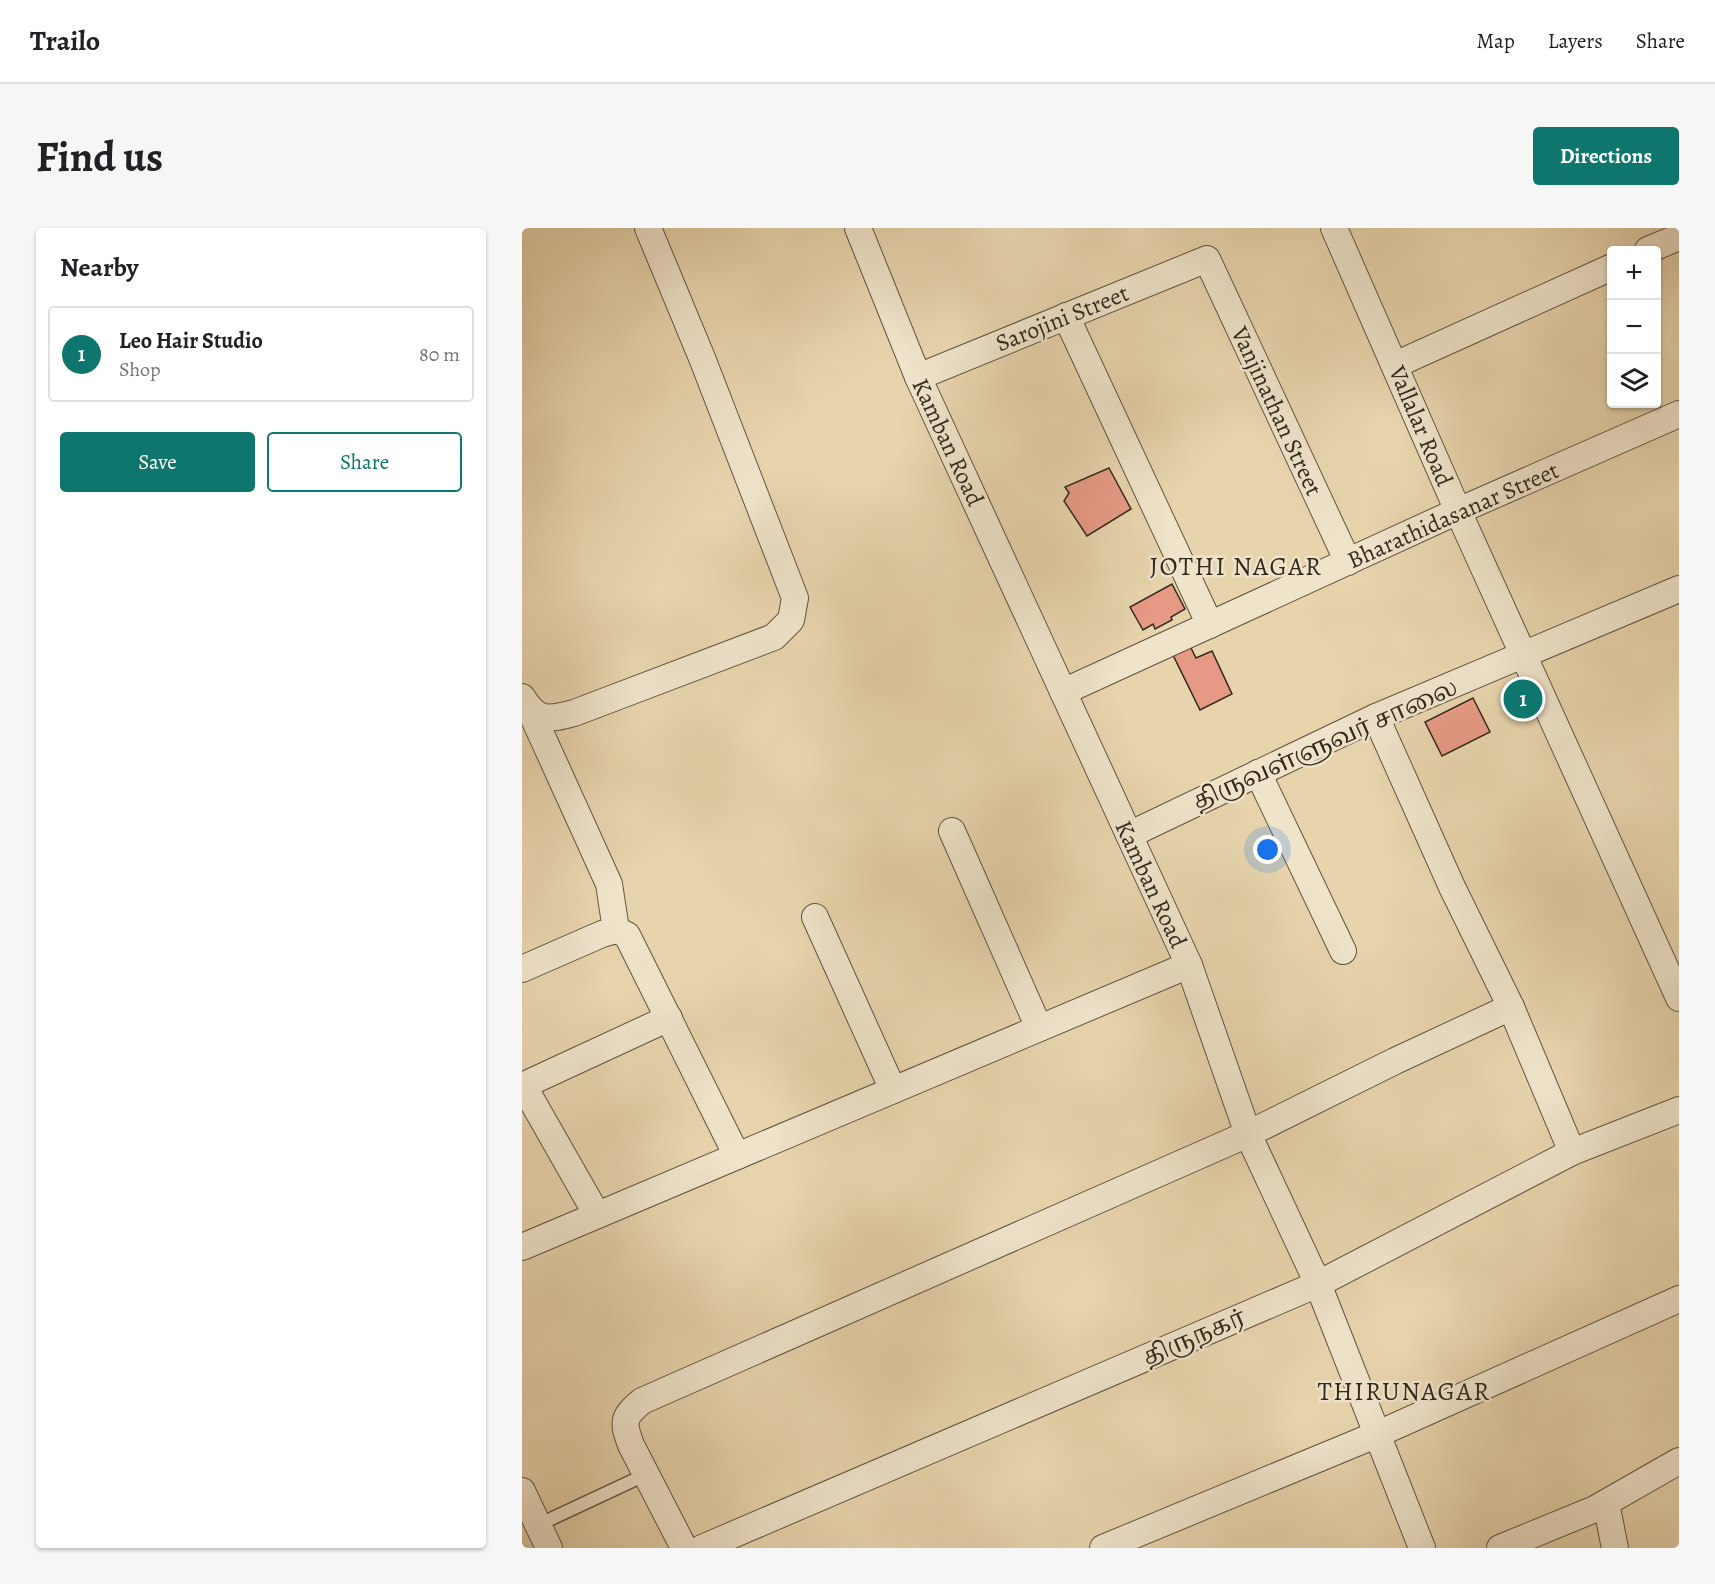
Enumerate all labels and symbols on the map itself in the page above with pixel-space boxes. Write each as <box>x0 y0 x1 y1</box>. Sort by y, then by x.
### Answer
street label: Sarojini Street <box>991 277 1133 359</box>
street label: Vanjinathan Street <box>1223 320 1330 501</box>
street label: Vallalar Road <box>1381 360 1461 491</box>
street label: Kamban Road <box>905 373 992 511</box>
street label: Bharathidasanar Street <box>1342 454 1564 576</box>
district label: JOTHI NAGAR <box>1150 549 1322 584</box>
street label: திருவள்ளுவர் சாலை <box>1187 671 1463 817</box>
pin: 1 <box>1504 676 1542 722</box>
street label: Kamban Road <box>1108 815 1195 953</box>
your location <box>1253 835 1282 864</box>
street label: திருநகர் <box>1137 1301 1251 1373</box>
district label: THIRUNAGAR <box>1317 1374 1491 1409</box>

